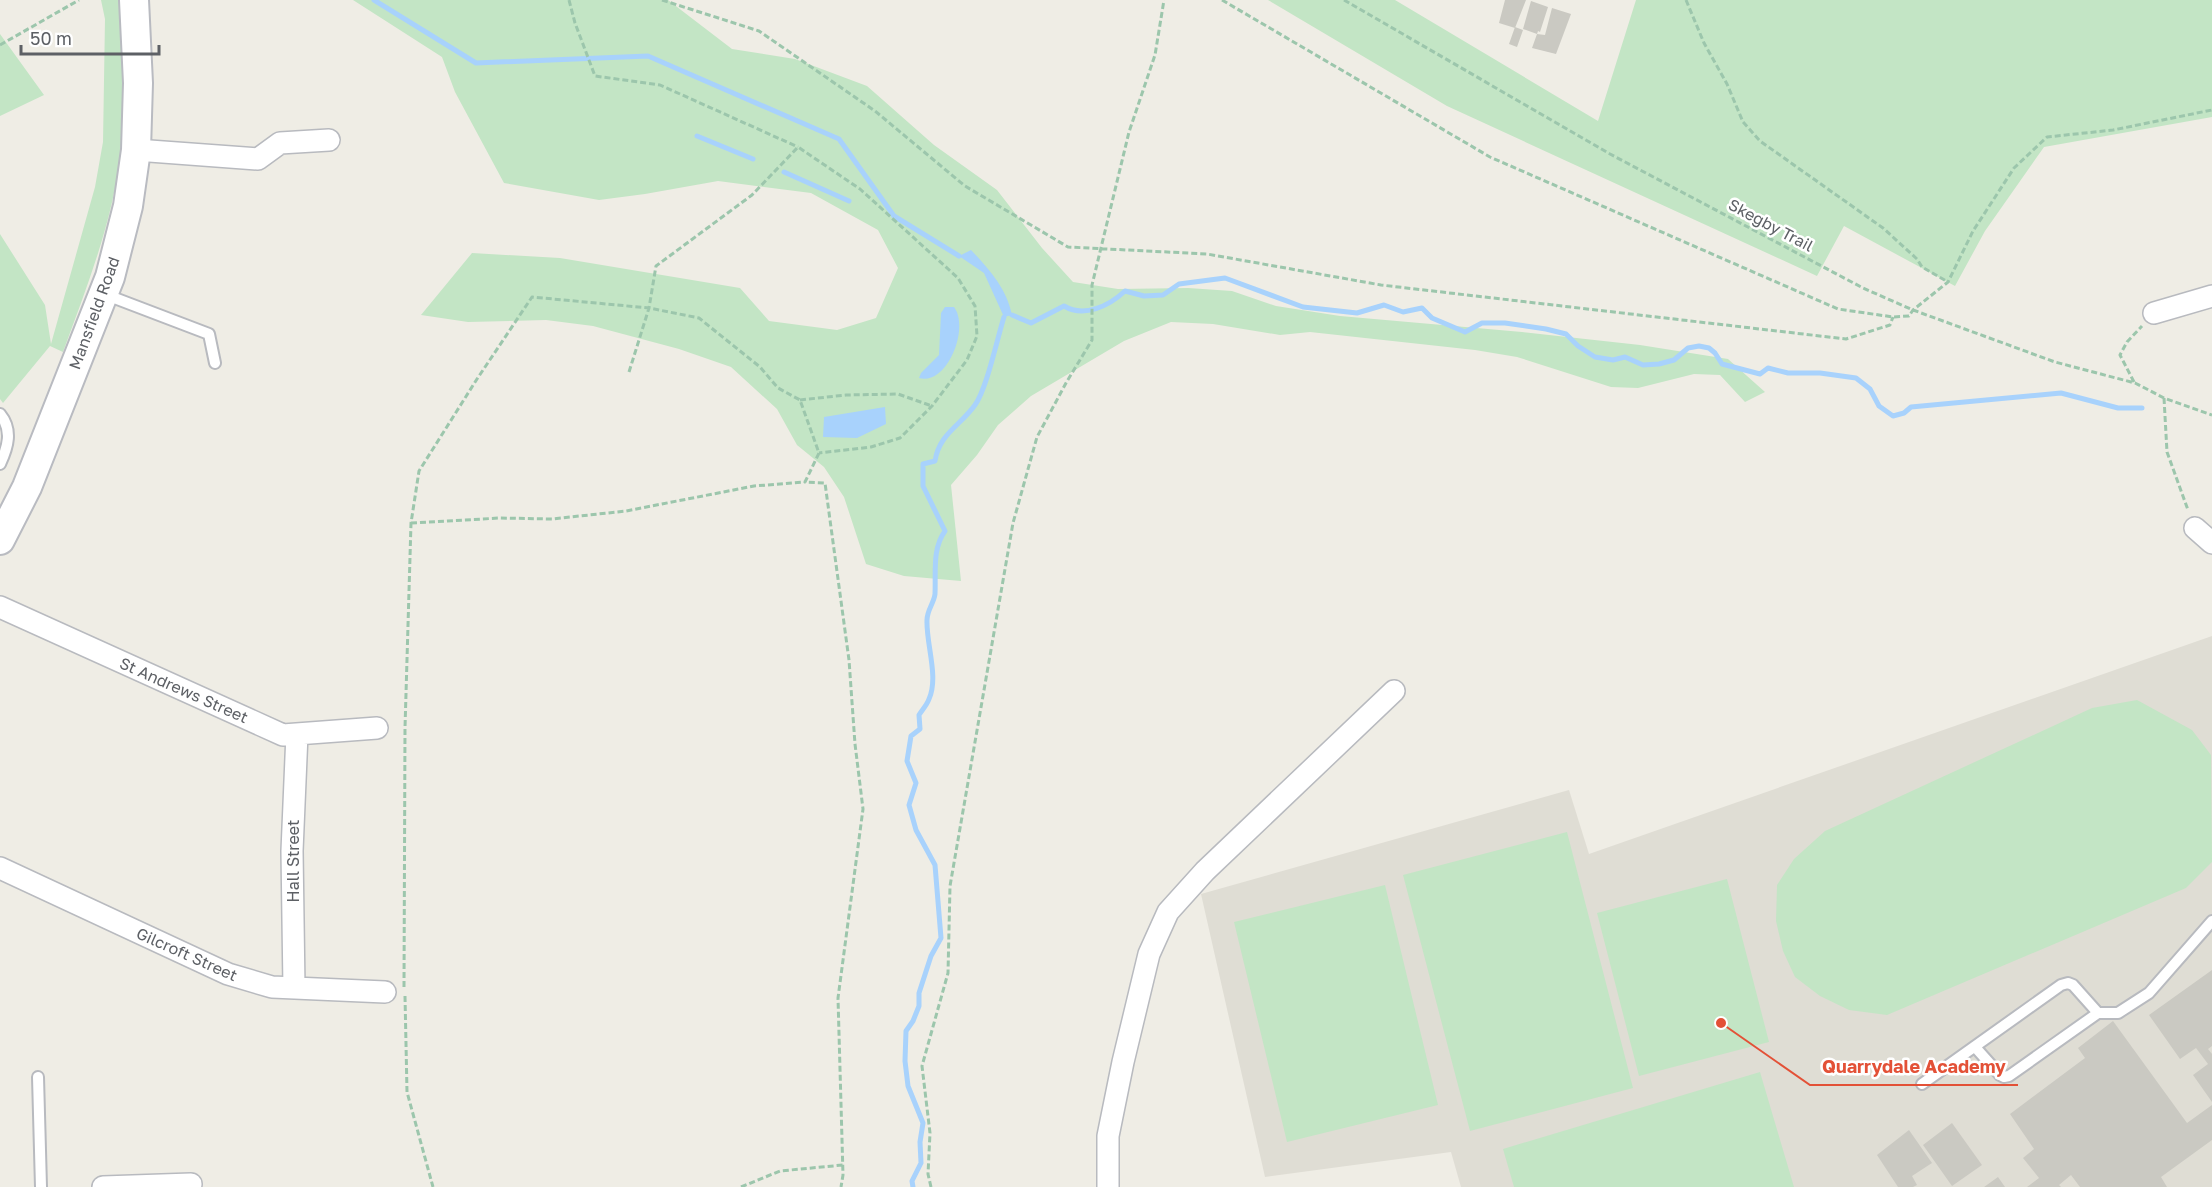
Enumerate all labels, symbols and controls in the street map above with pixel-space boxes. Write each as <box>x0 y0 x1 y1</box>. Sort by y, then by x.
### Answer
scale bar <box>21 18 159 56</box>
text: 50 m <box>30 27 72 49</box>
street label: Skegby Trail <box>1725 194 1817 256</box>
street label: Mansfield Road <box>64 254 124 372</box>
street label: St Andrews Street <box>117 653 251 727</box>
street label: Hall Street <box>283 820 303 902</box>
street label: Gilcroft Street <box>133 923 241 985</box>
callout: Quarrydale Academy <box>1810 1049 2018 1085</box>
text: Quarrydale Academy <box>1822 1055 2006 1077</box>

